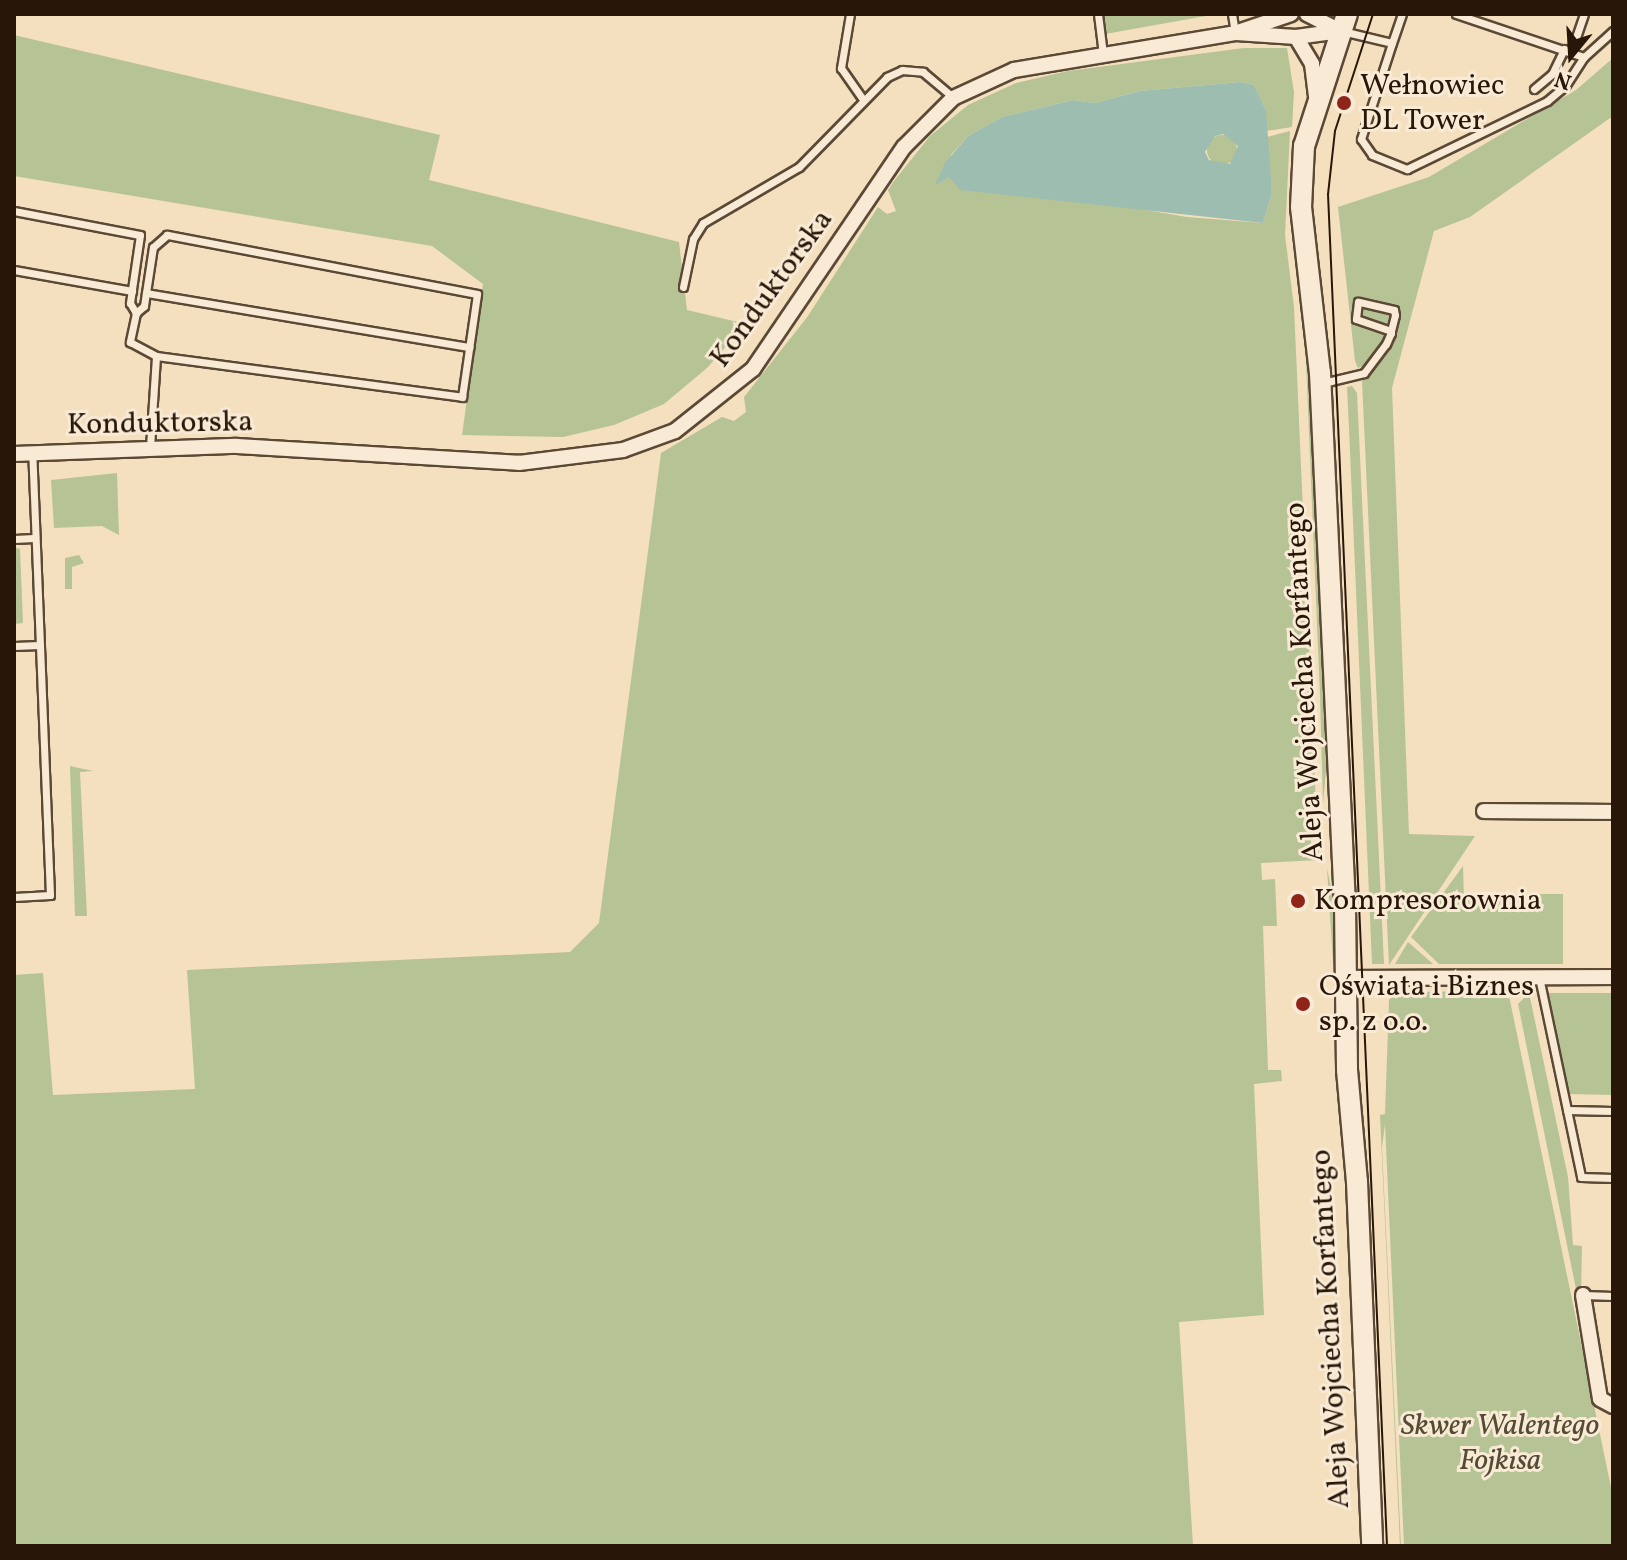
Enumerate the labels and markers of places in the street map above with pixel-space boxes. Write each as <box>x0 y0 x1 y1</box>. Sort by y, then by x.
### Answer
place label: Wełnowiec DL Tower <box>1360 68 1504 138</box>
marker: Wełnowiec DL Tower <box>1335 94 1353 112</box>
place label: Kompresorownia <box>1314 883 1542 919</box>
marker: Kompresorownia <box>1289 892 1307 910</box>
place label: Oświata i Biznes sp. z o.o. <box>1319 969 1534 1040</box>
marker: Oświata i Biznes sp. z o.o. <box>1294 995 1312 1013</box>

